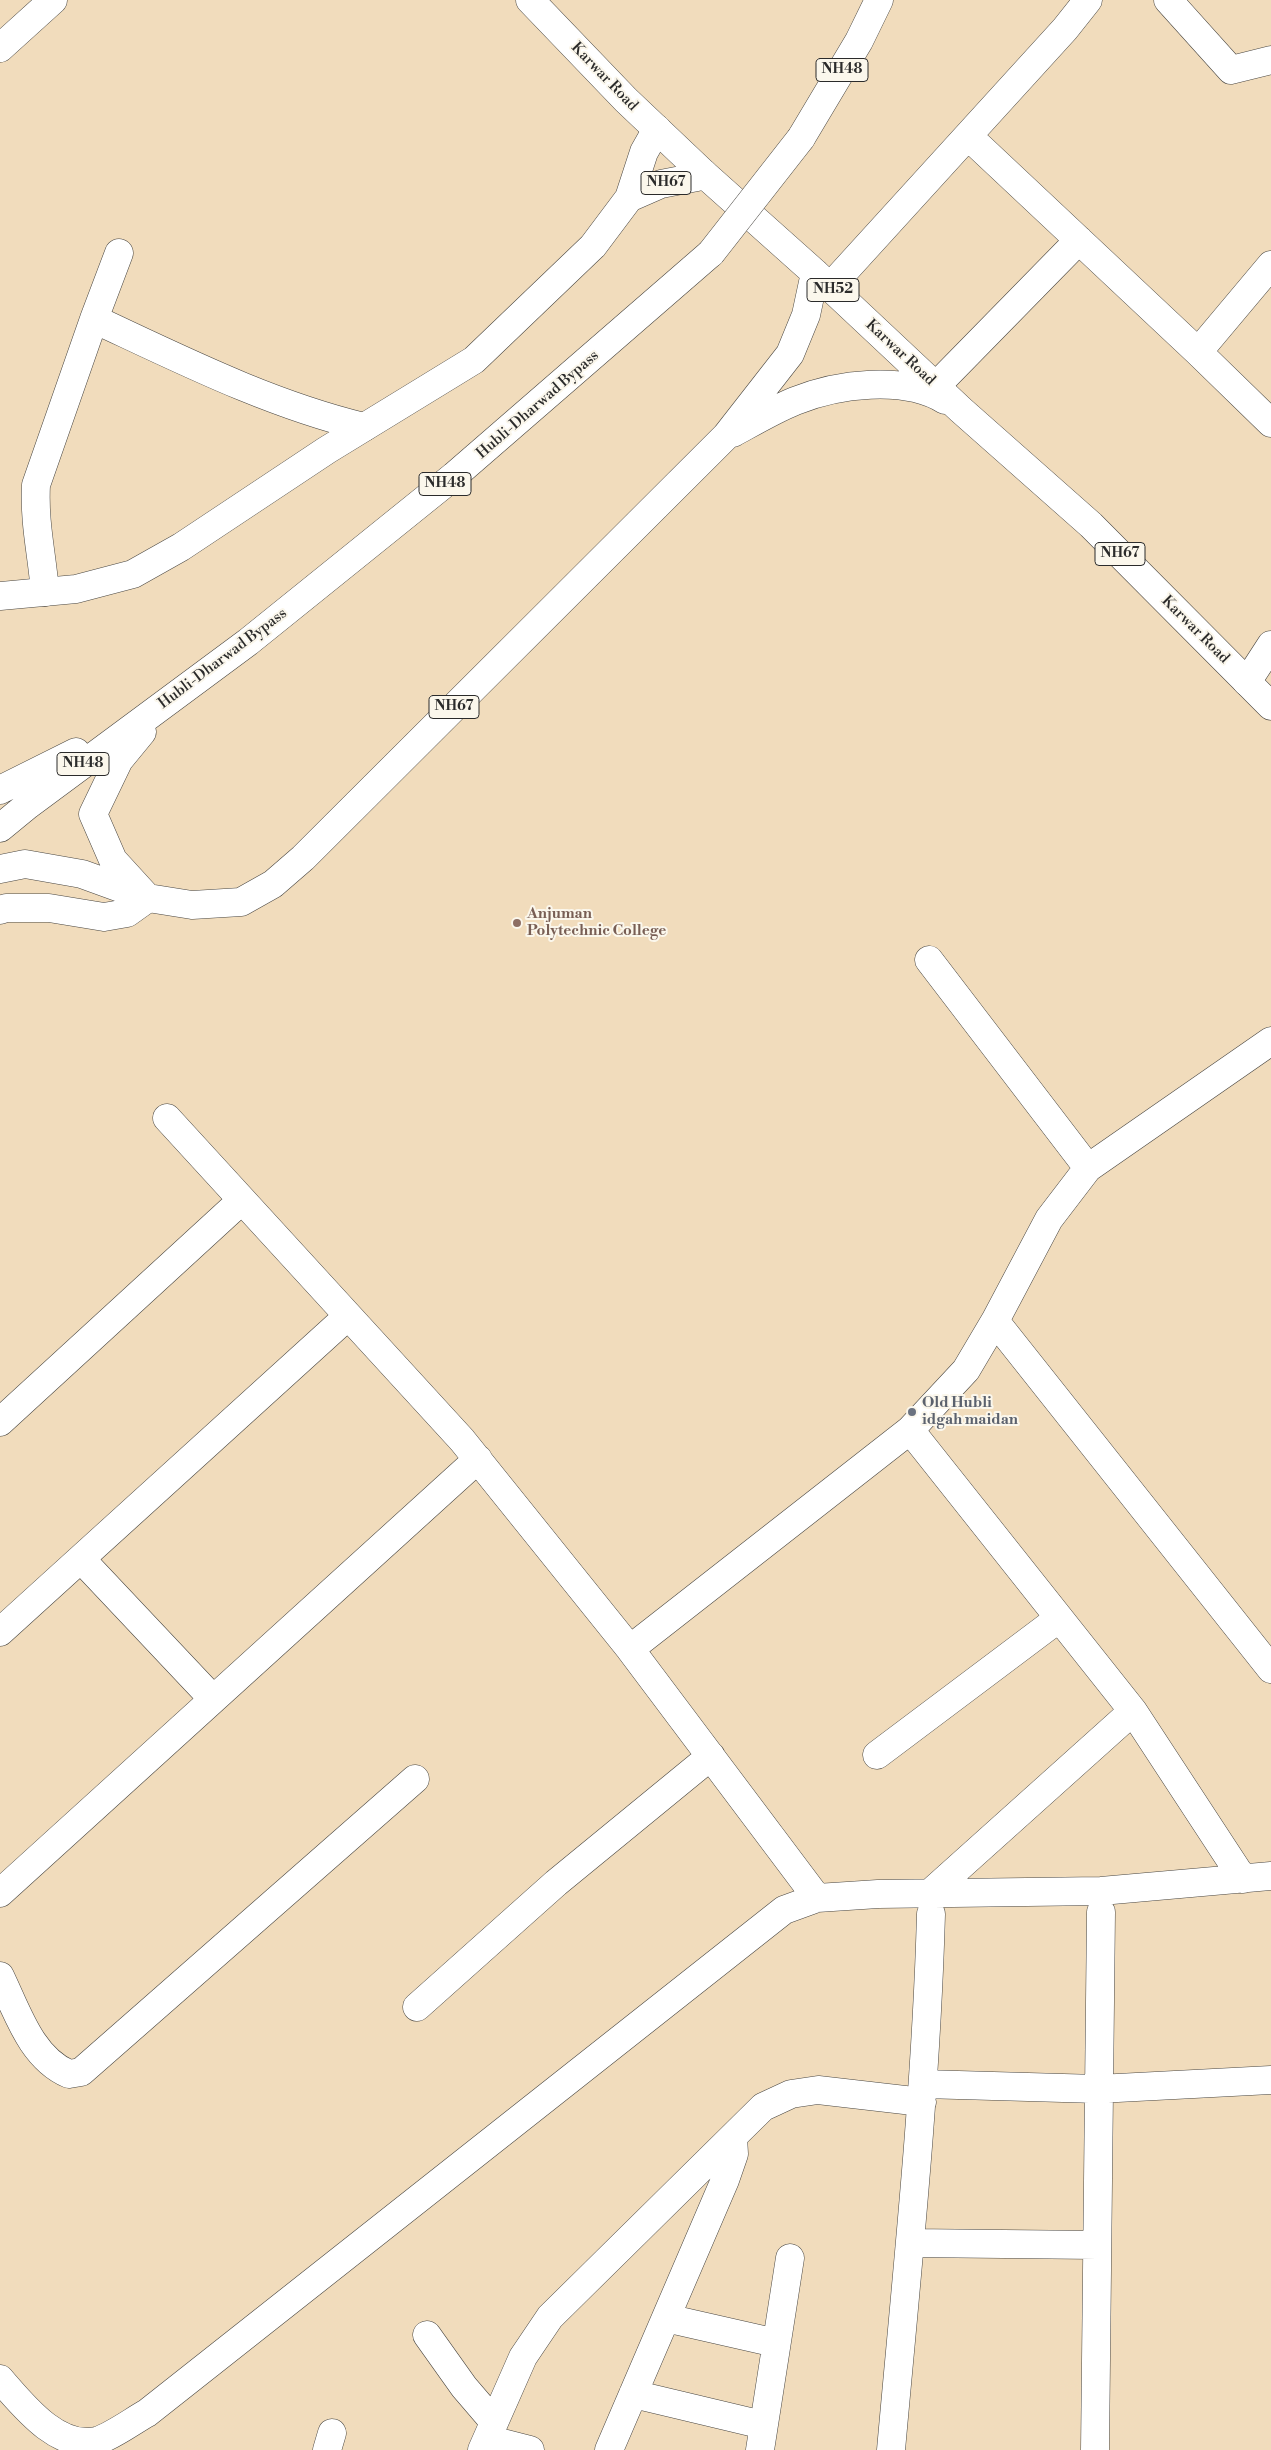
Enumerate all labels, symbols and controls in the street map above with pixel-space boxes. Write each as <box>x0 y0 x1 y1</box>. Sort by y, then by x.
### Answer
street label: Karwar Road <box>567 39 641 115</box>
road number: NH48 <box>816 58 868 82</box>
road number: NH67 <box>641 172 691 194</box>
road number: NH52 <box>807 278 859 302</box>
street label: Karwar Road <box>861 316 939 390</box>
street label: Hubli-Dharwad Bypass <box>473 347 603 463</box>
road number: NH48 <box>419 472 471 496</box>
road number: NH67 <box>1095 542 1145 566</box>
street label: Karwar Road <box>1157 592 1233 668</box>
street label: Hubli-Dharwad Bypass <box>155 605 291 713</box>
road number: NH67 <box>429 696 479 719</box>
road number: NH48 <box>57 752 109 776</box>
place label: Anjuman Polytechnic College <box>527 905 666 940</box>
marker: Anjuman Polytechnic College <box>511 917 523 929</box>
place label: Old Hubli idgah maidan <box>922 1394 1018 1429</box>
marker: Old Hubli idgah maidan <box>906 1406 918 1418</box>

